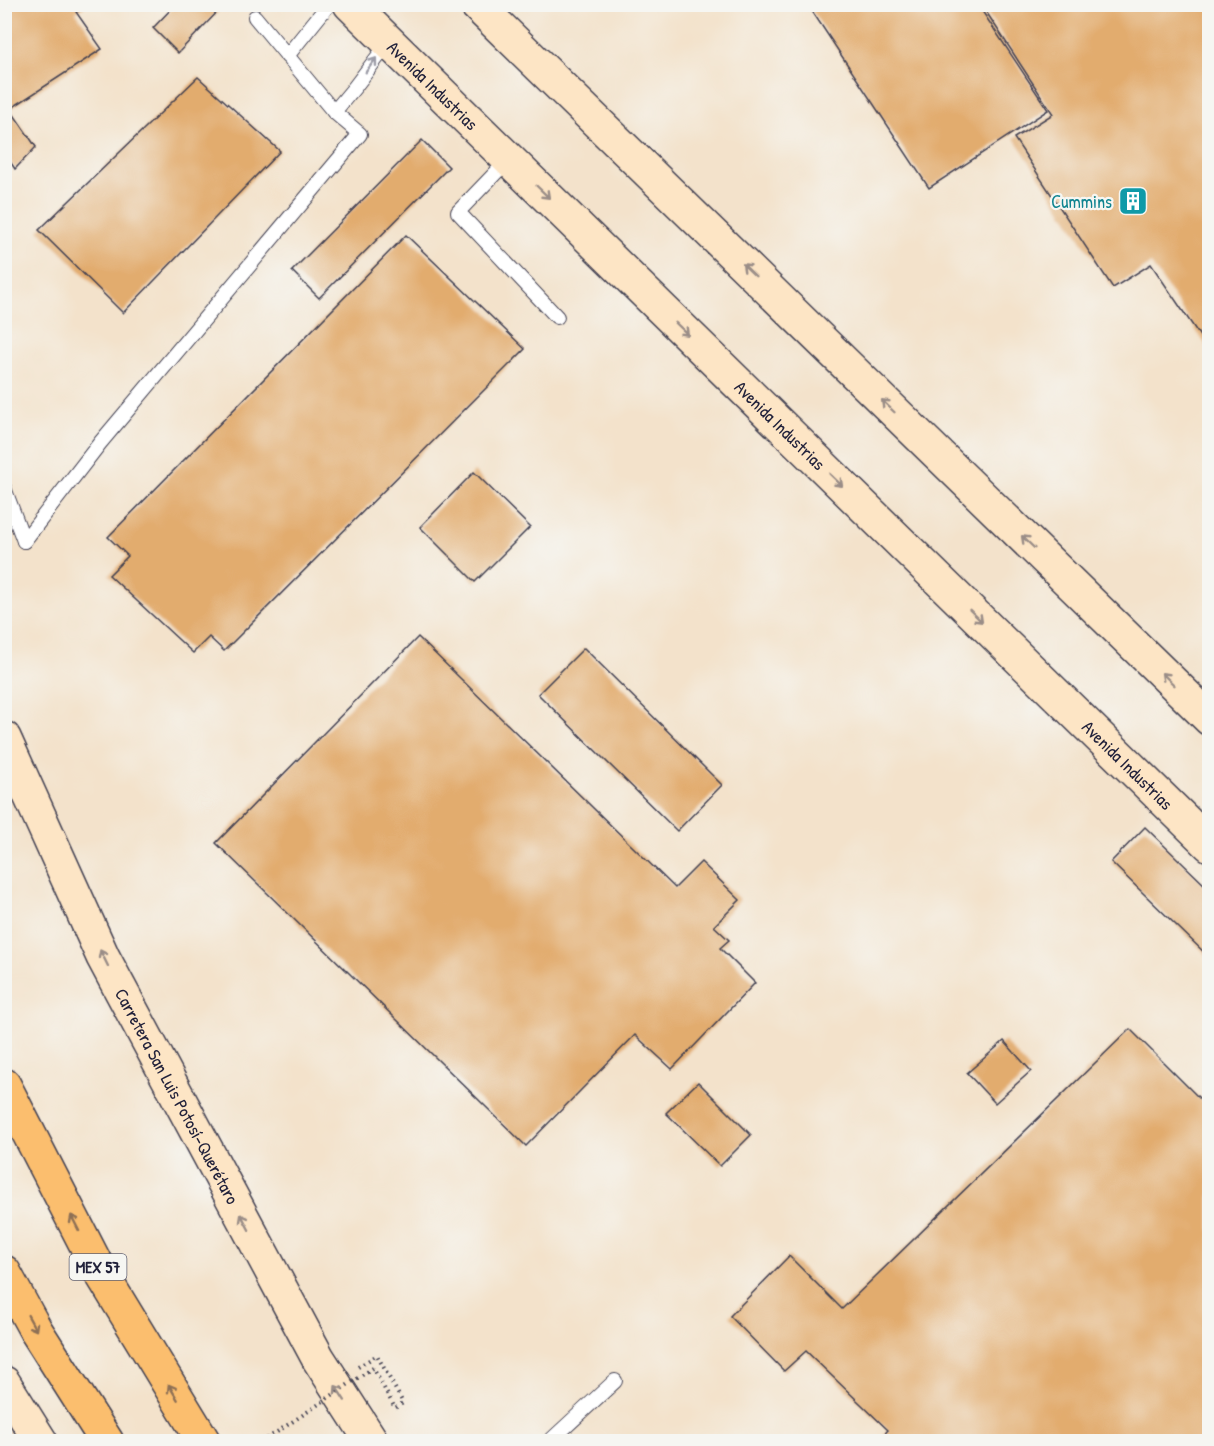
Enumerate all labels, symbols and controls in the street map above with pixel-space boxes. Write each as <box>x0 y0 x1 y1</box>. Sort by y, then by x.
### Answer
street label: Avenida Industrias <box>382 35 484 135</box>
one-way arrow <box>365 57 378 73</box>
one-way arrow <box>535 185 550 200</box>
building icon: Cummins <box>1117 185 1149 217</box>
place label: Cummins <box>1051 189 1112 214</box>
one-way arrow <box>741 263 756 278</box>
one-way arrow <box>674 321 689 336</box>
street label: Avenida Industrias <box>729 375 831 475</box>
one-way arrow <box>881 399 896 414</box>
one-way arrow <box>829 472 844 487</box>
one-way arrow <box>1020 535 1035 550</box>
one-way arrow <box>968 609 983 623</box>
one-way arrow <box>1160 671 1175 686</box>
street label: Avenida Industrias <box>1077 714 1179 815</box>
one-way arrow <box>98 949 109 967</box>
street label: Carretera San Luis Potosí-Querétaro <box>109 984 246 1208</box>
one-way arrow <box>239 1214 250 1232</box>
one-way arrow <box>69 1215 81 1233</box>
road number: MEX 57 <box>70 1254 126 1280</box>
one-way arrow <box>26 1314 38 1331</box>
one-way arrow <box>167 1384 179 1401</box>
one-way arrow <box>334 1385 346 1401</box>

